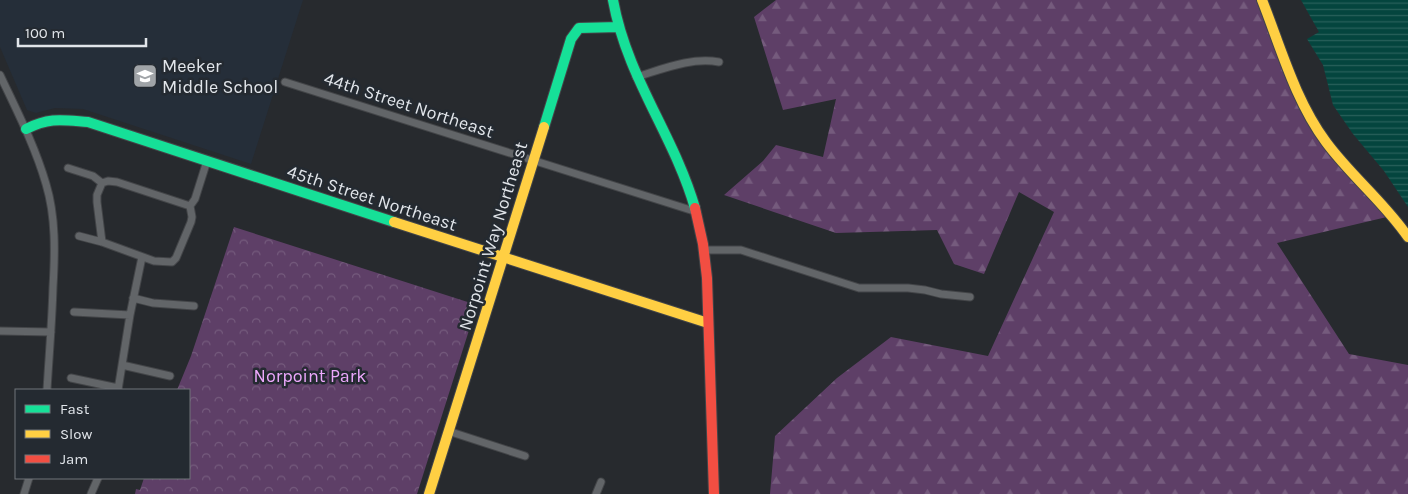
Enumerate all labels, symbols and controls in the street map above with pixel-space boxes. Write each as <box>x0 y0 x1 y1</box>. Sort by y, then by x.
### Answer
scale bar <box>18 15 145 47</box>
text: 100 m <box>25 24 65 42</box>
place label: Meeker Middle School <box>162 55 278 98</box>
school or university icon: Meeker Middle School <box>132 63 158 89</box>
street label: 44th Street Northeast <box>321 67 497 143</box>
street label: Norpoint Way Northeast <box>454 139 532 333</box>
street label: 45th Street Northeast <box>284 160 460 236</box>
park label: Norpoint Park <box>254 365 366 387</box>
legend <box>15 389 190 479</box>
text: Fast <box>60 400 90 418</box>
text: Slow <box>60 425 92 443</box>
text: Jam <box>60 450 88 468</box>

